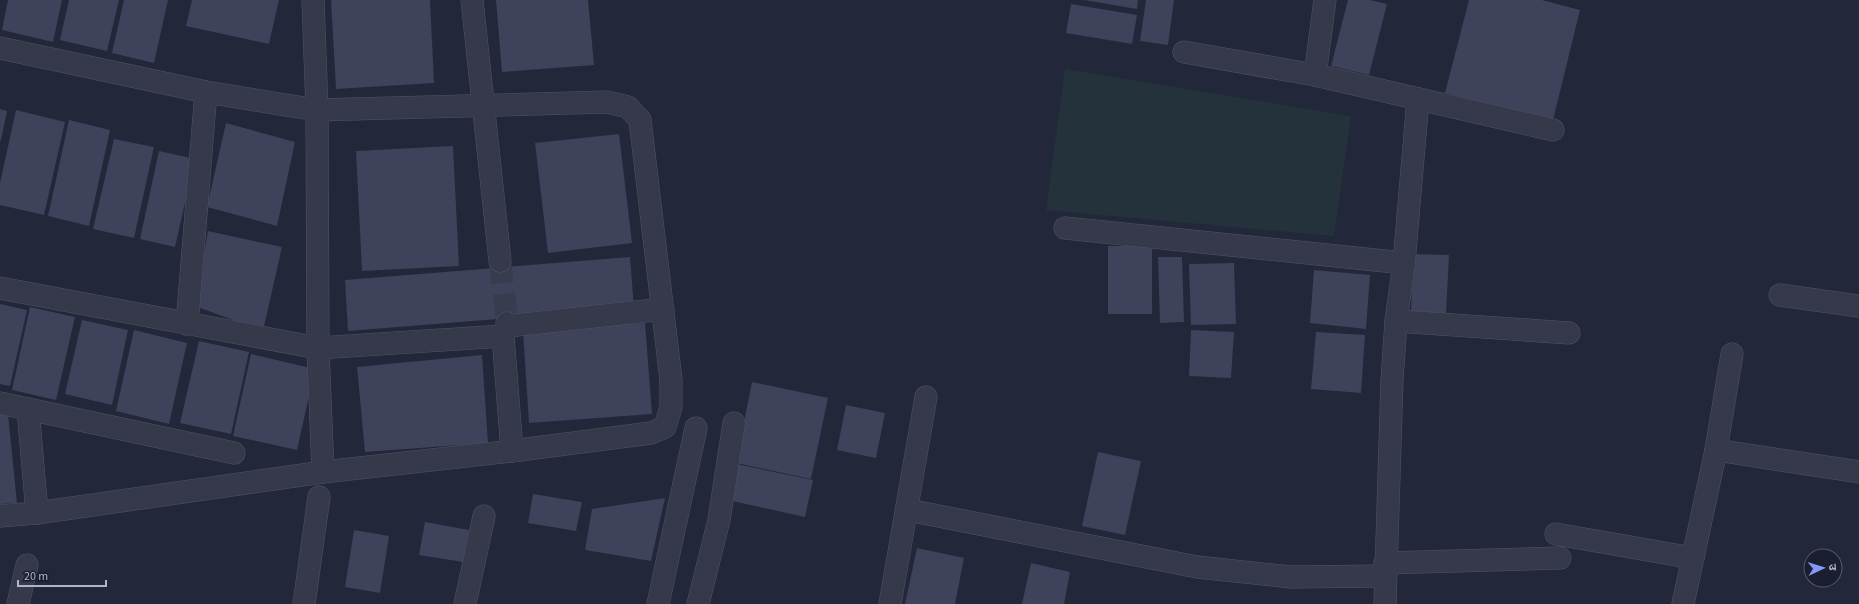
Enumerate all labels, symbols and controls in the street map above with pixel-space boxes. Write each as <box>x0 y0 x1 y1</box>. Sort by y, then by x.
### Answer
north arrow <box>1803 548 1843 588</box>
scale bar <box>18 562 106 588</box>
text: उ <box>1825 564 1840 572</box>
text: 20 m <box>24 568 48 585</box>

